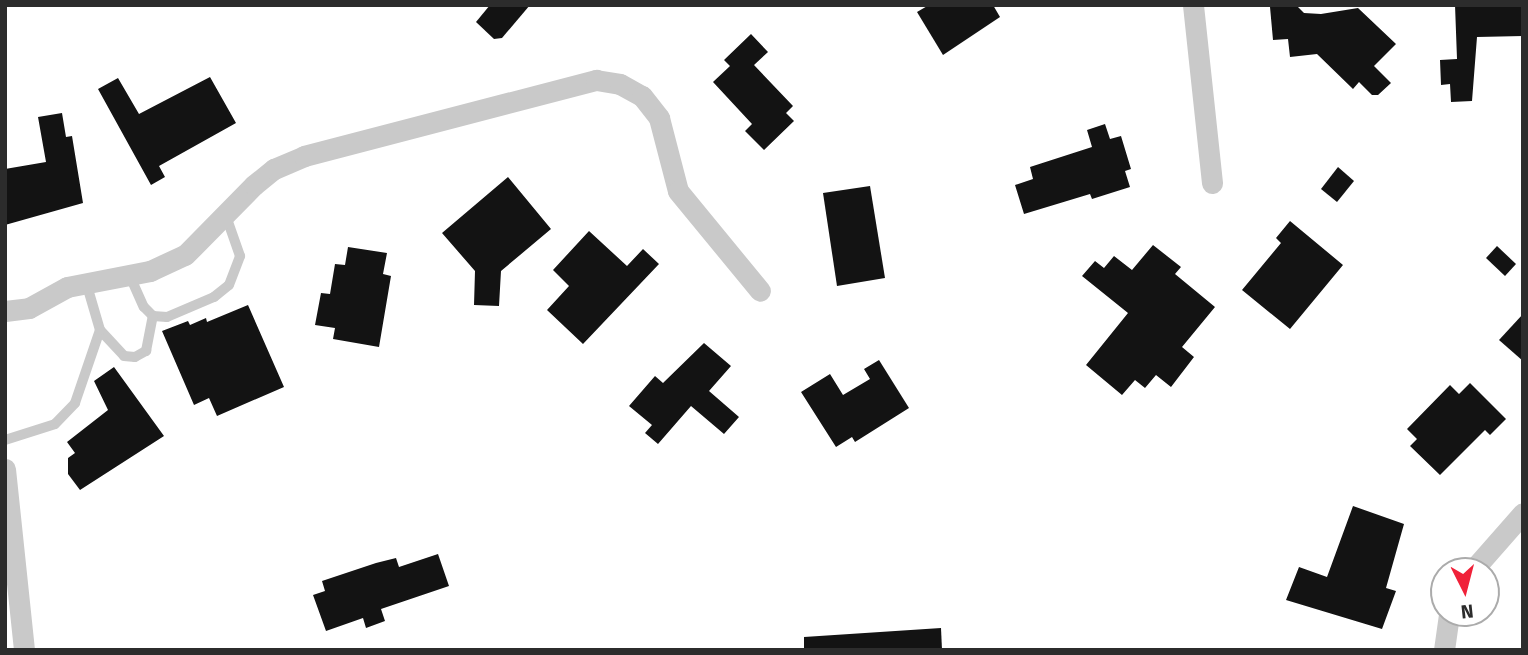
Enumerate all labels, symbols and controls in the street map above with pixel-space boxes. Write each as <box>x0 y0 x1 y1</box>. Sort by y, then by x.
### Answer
north arrow <box>1430 557 1500 627</box>
text: N <box>1460 599 1475 623</box>

